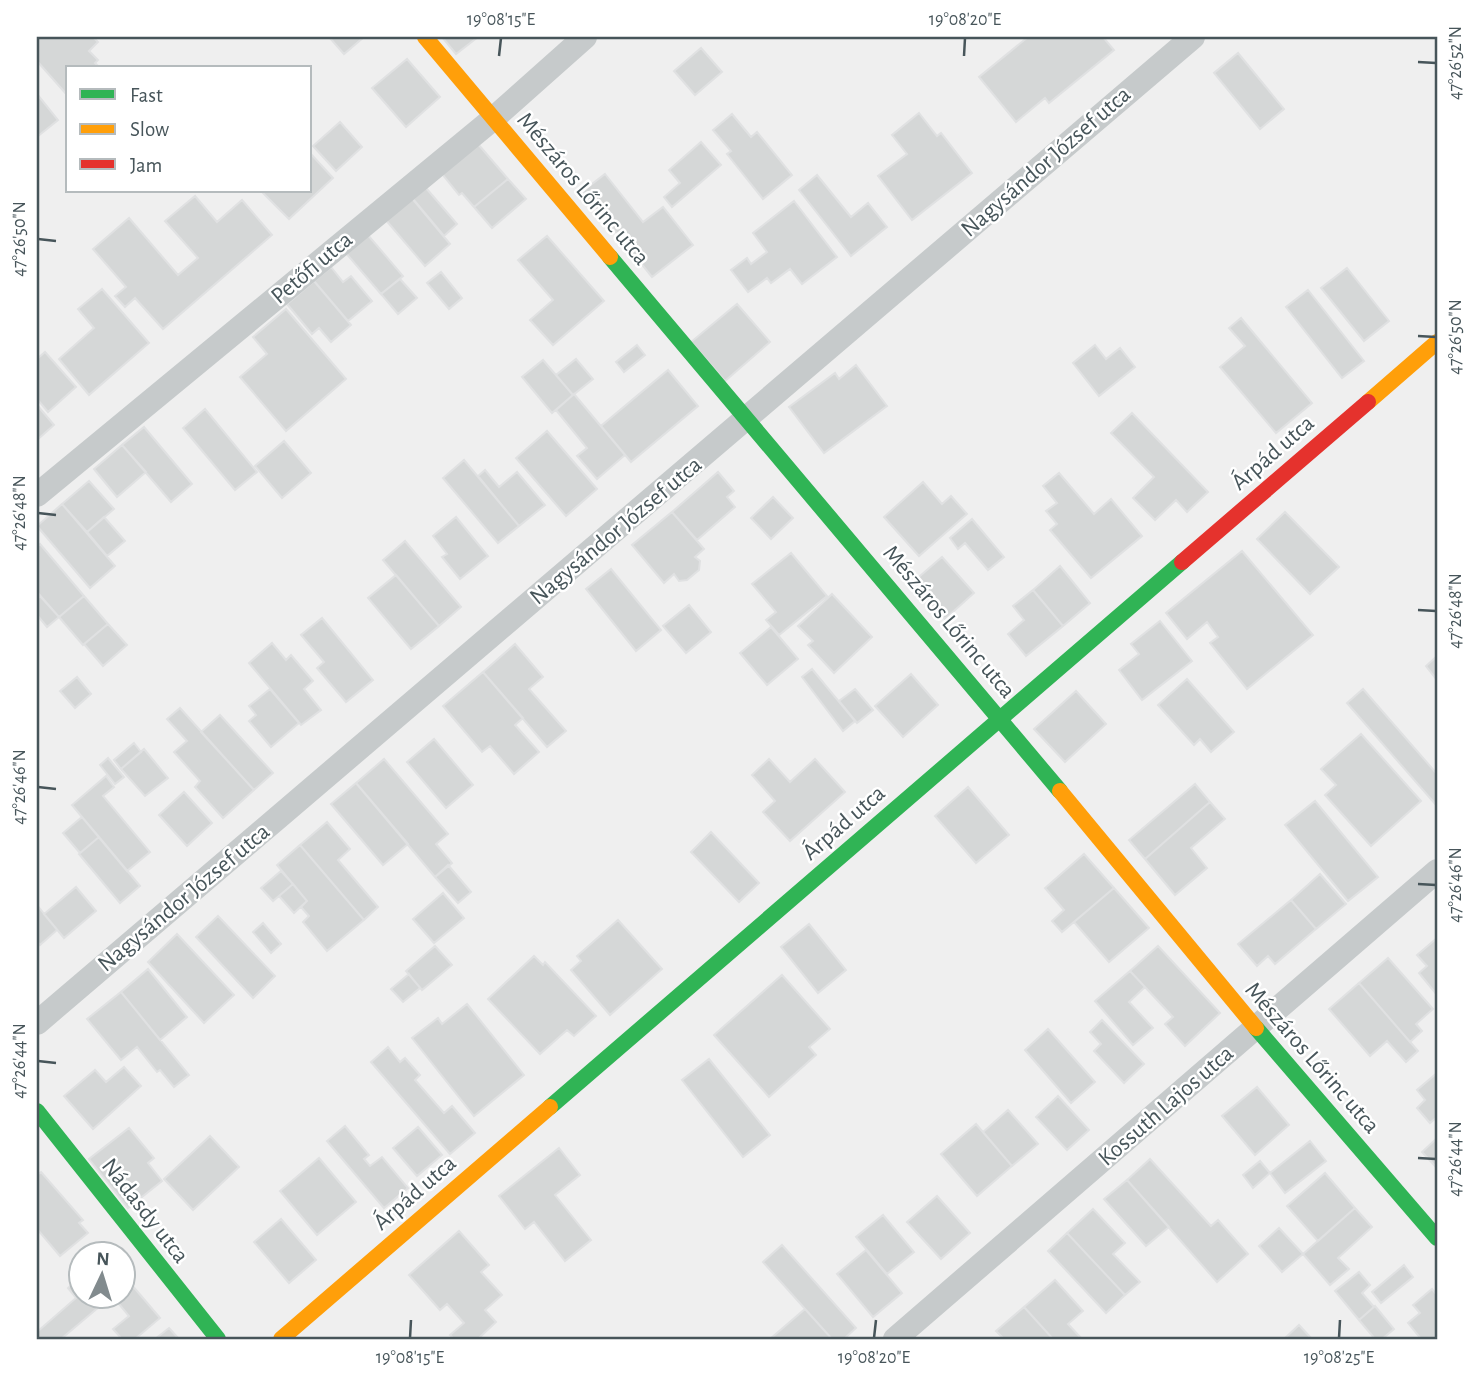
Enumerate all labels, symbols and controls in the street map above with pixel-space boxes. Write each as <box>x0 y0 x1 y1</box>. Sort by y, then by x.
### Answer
text: 19°08'15"E <box>467 11 536 29</box>
text: 19°08'20"E <box>929 11 1001 29</box>
text: 47°26'52"N <box>1447 26 1465 100</box>
legend <box>66 66 312 192</box>
street label: Nagysándor József utca <box>957 82 1135 242</box>
text: Fast <box>130 85 163 106</box>
street label: Mészáros Lőrinc utca <box>512 108 654 270</box>
text: Slow <box>130 119 169 140</box>
text: Jam <box>130 155 162 176</box>
text: 47°26'50"N <box>11 201 29 277</box>
street label: Petőfi utca <box>267 227 357 309</box>
text: 47°26'50"N <box>1447 299 1465 375</box>
street label: Árpád utca <box>1226 409 1319 495</box>
street label: Nagysándor József utca <box>526 452 706 610</box>
text: 47°26'48"N <box>11 475 29 551</box>
street label: Mészáros Lőrinc utca <box>878 541 1020 703</box>
text: 47°26'48"N <box>1447 573 1465 649</box>
text: 47°26'46"N <box>11 749 29 825</box>
street label: Árpád utca <box>797 779 890 865</box>
street label: Nagysándor József utca <box>94 819 274 977</box>
text: 47°26'46"N <box>1447 847 1465 923</box>
street label: Mészáros Lőrinc utca <box>1240 978 1384 1138</box>
text: 47°26'44"N <box>11 1023 29 1099</box>
street label: Kossuth Lajos utca <box>1094 1041 1238 1171</box>
text: 47°26'44"N <box>1447 1121 1465 1197</box>
street label: Árpád utca <box>368 1149 461 1235</box>
street label: Nádasdy utca <box>95 1153 195 1269</box>
north arrow <box>66 1240 136 1310</box>
text: 19°08'15"E <box>376 1349 445 1367</box>
text: 19°08'20"E <box>838 1349 910 1367</box>
text: 19°08'25"E <box>1304 1349 1375 1367</box>

